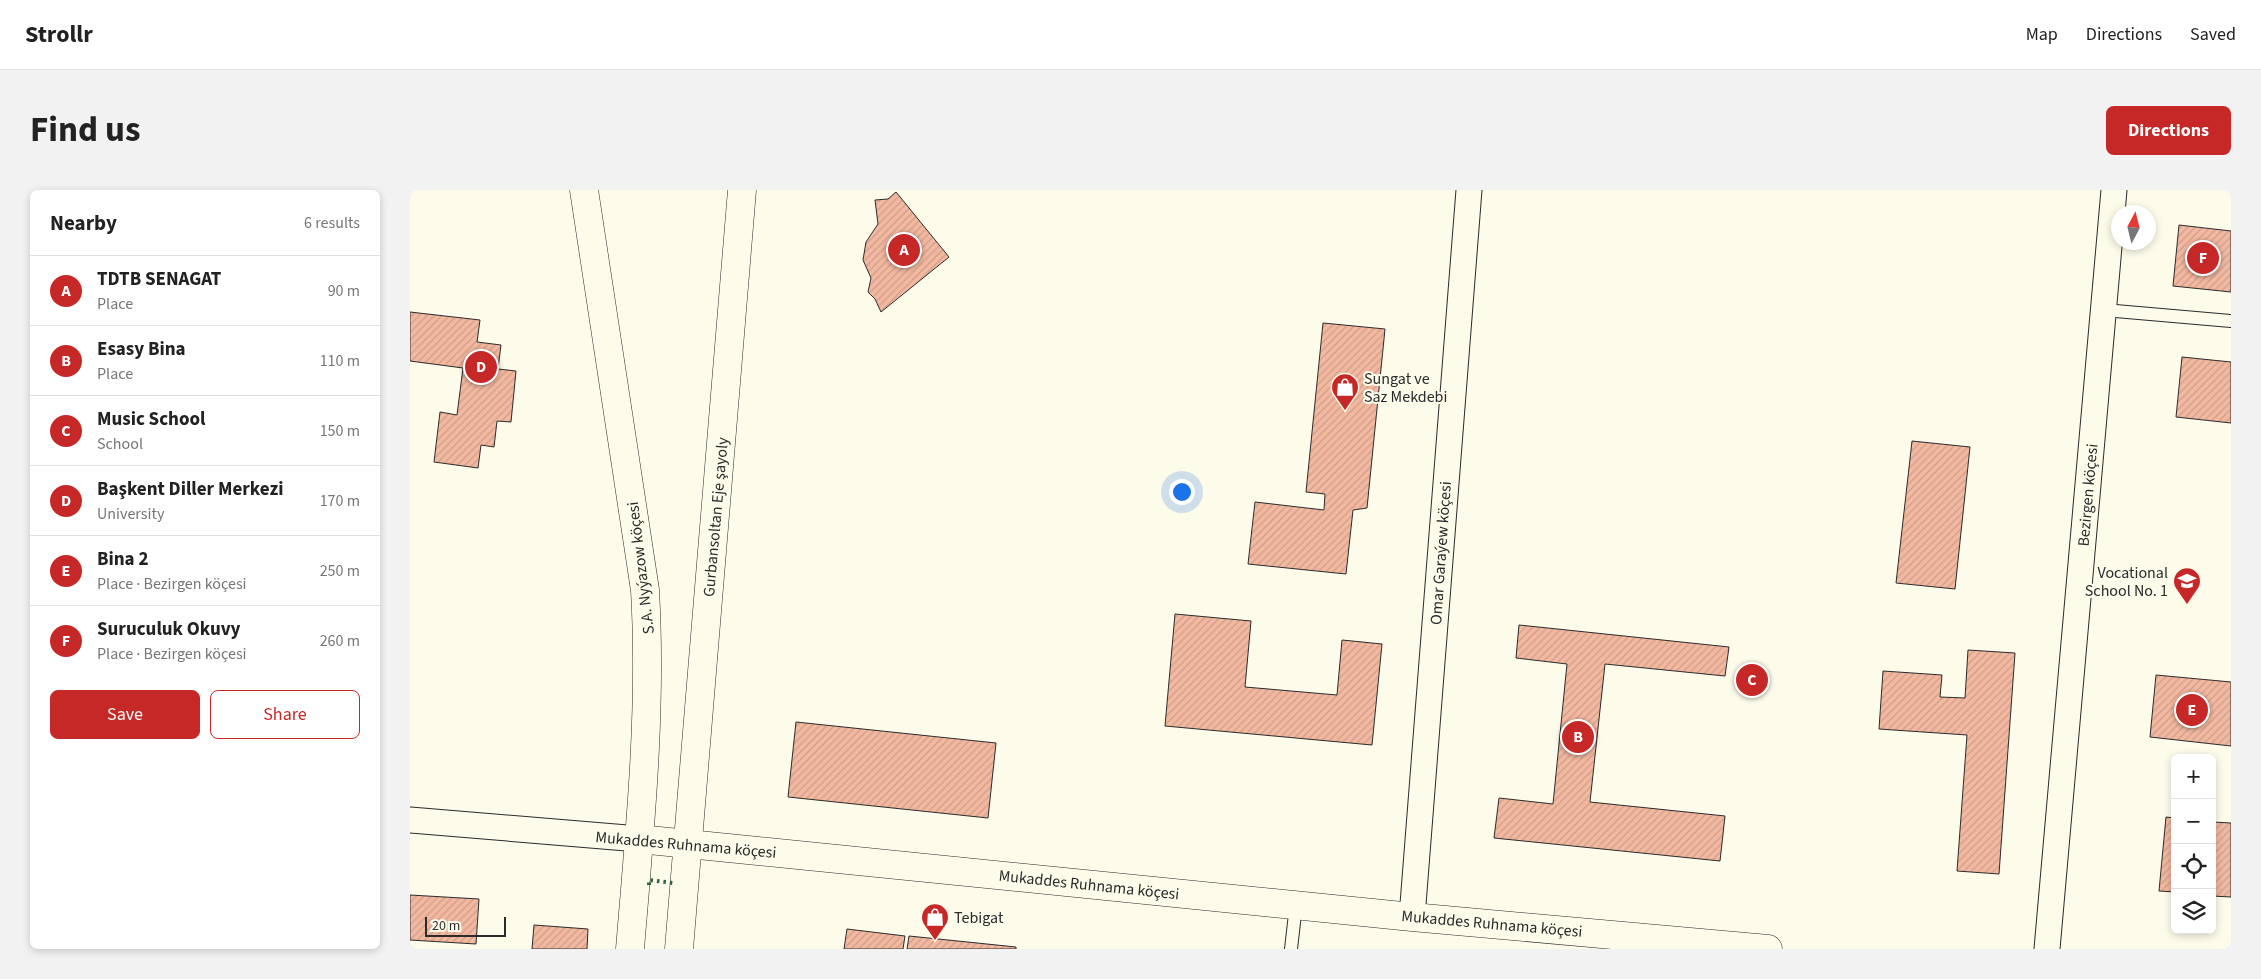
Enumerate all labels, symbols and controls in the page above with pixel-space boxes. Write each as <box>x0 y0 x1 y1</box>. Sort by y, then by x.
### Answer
text: Strollr <box>25 17 93 52</box>
text: Map <box>2026 22 2058 47</box>
text: Directions <box>2086 22 2162 47</box>
text: Saved <box>2190 22 2236 47</box>
text: Find us <box>30 105 140 155</box>
button: Directions <box>2106 106 2231 155</box>
north arrow <box>2111 205 2156 250</box>
text: Nearby <box>50 208 117 238</box>
text: 6 results <box>304 212 360 234</box>
pin: A <box>888 231 920 269</box>
pin: F <box>2187 239 2219 277</box>
text: TDTB SENAGAT <box>97 266 221 293</box>
text: A <box>61 280 71 302</box>
text: 90 m <box>328 280 360 302</box>
text: Place <box>97 293 133 315</box>
text: Esasy Bina <box>97 336 186 363</box>
pin: D <box>465 348 497 386</box>
text: B <box>61 350 71 372</box>
text: 110 m <box>320 350 360 372</box>
text: Place <box>97 363 133 385</box>
place label: Sungat ve Saz Mekdebi <box>1364 368 1447 408</box>
shop icon: Sungat ve Saz Mekdebi <box>1330 372 1360 411</box>
text: Music School <box>97 406 205 433</box>
text: C <box>61 420 71 442</box>
text: 150 m <box>320 420 360 442</box>
text: School <box>97 433 143 455</box>
street label: Gurbansoltan Eje şayoly <box>698 436 734 598</box>
street label: Bezirgen köçesi <box>2073 443 2103 547</box>
text: Başkent Diller Merkezi <box>97 476 283 503</box>
your location <box>1169 479 1195 505</box>
street label: Omar Garaýew köçesi <box>1425 481 1457 626</box>
text: D <box>61 490 71 512</box>
text: 170 m <box>320 490 360 512</box>
street label: S.A. Nyýazow köçesi <box>622 500 660 635</box>
text: University <box>97 503 164 525</box>
text: Bina 2 <box>97 546 148 573</box>
text: E <box>62 560 70 582</box>
text: 250 m <box>320 560 360 582</box>
place label: Vocational School No. 1 <box>2085 562 2168 602</box>
school or university icon: Vocational School No. 1 <box>2172 566 2202 605</box>
text: Place · Bezirgen köçesi <box>97 573 247 595</box>
text: Suruculuk Okuvy <box>97 616 241 643</box>
text: F <box>62 630 70 652</box>
text: 260 m <box>320 630 360 652</box>
text: Place · Bezirgen köçesi <box>97 643 247 665</box>
pin: C <box>1736 661 1768 699</box>
button: Save <box>50 690 200 739</box>
button: Share <box>210 690 360 739</box>
pin: E <box>2176 691 2208 729</box>
pin: B <box>1562 718 1594 756</box>
map controls <box>2171 754 2216 934</box>
button: + <box>2171 754 2216 799</box>
button: − <box>2171 799 2216 844</box>
street label: Mukaddes Ruhnama köçesi <box>595 826 777 864</box>
button: locate <box>2171 844 2216 889</box>
street label: Mukaddes Ruhnama köçesi <box>998 865 1180 905</box>
button: layers <box>2171 889 2216 934</box>
shop icon: Tebigat <box>920 902 950 941</box>
street label: Mukaddes Ruhnama köçesi <box>1401 905 1583 943</box>
place label: Tebigat <box>954 907 1004 929</box>
scale bar <box>425 914 506 937</box>
text: 20 m <box>432 916 460 936</box>

